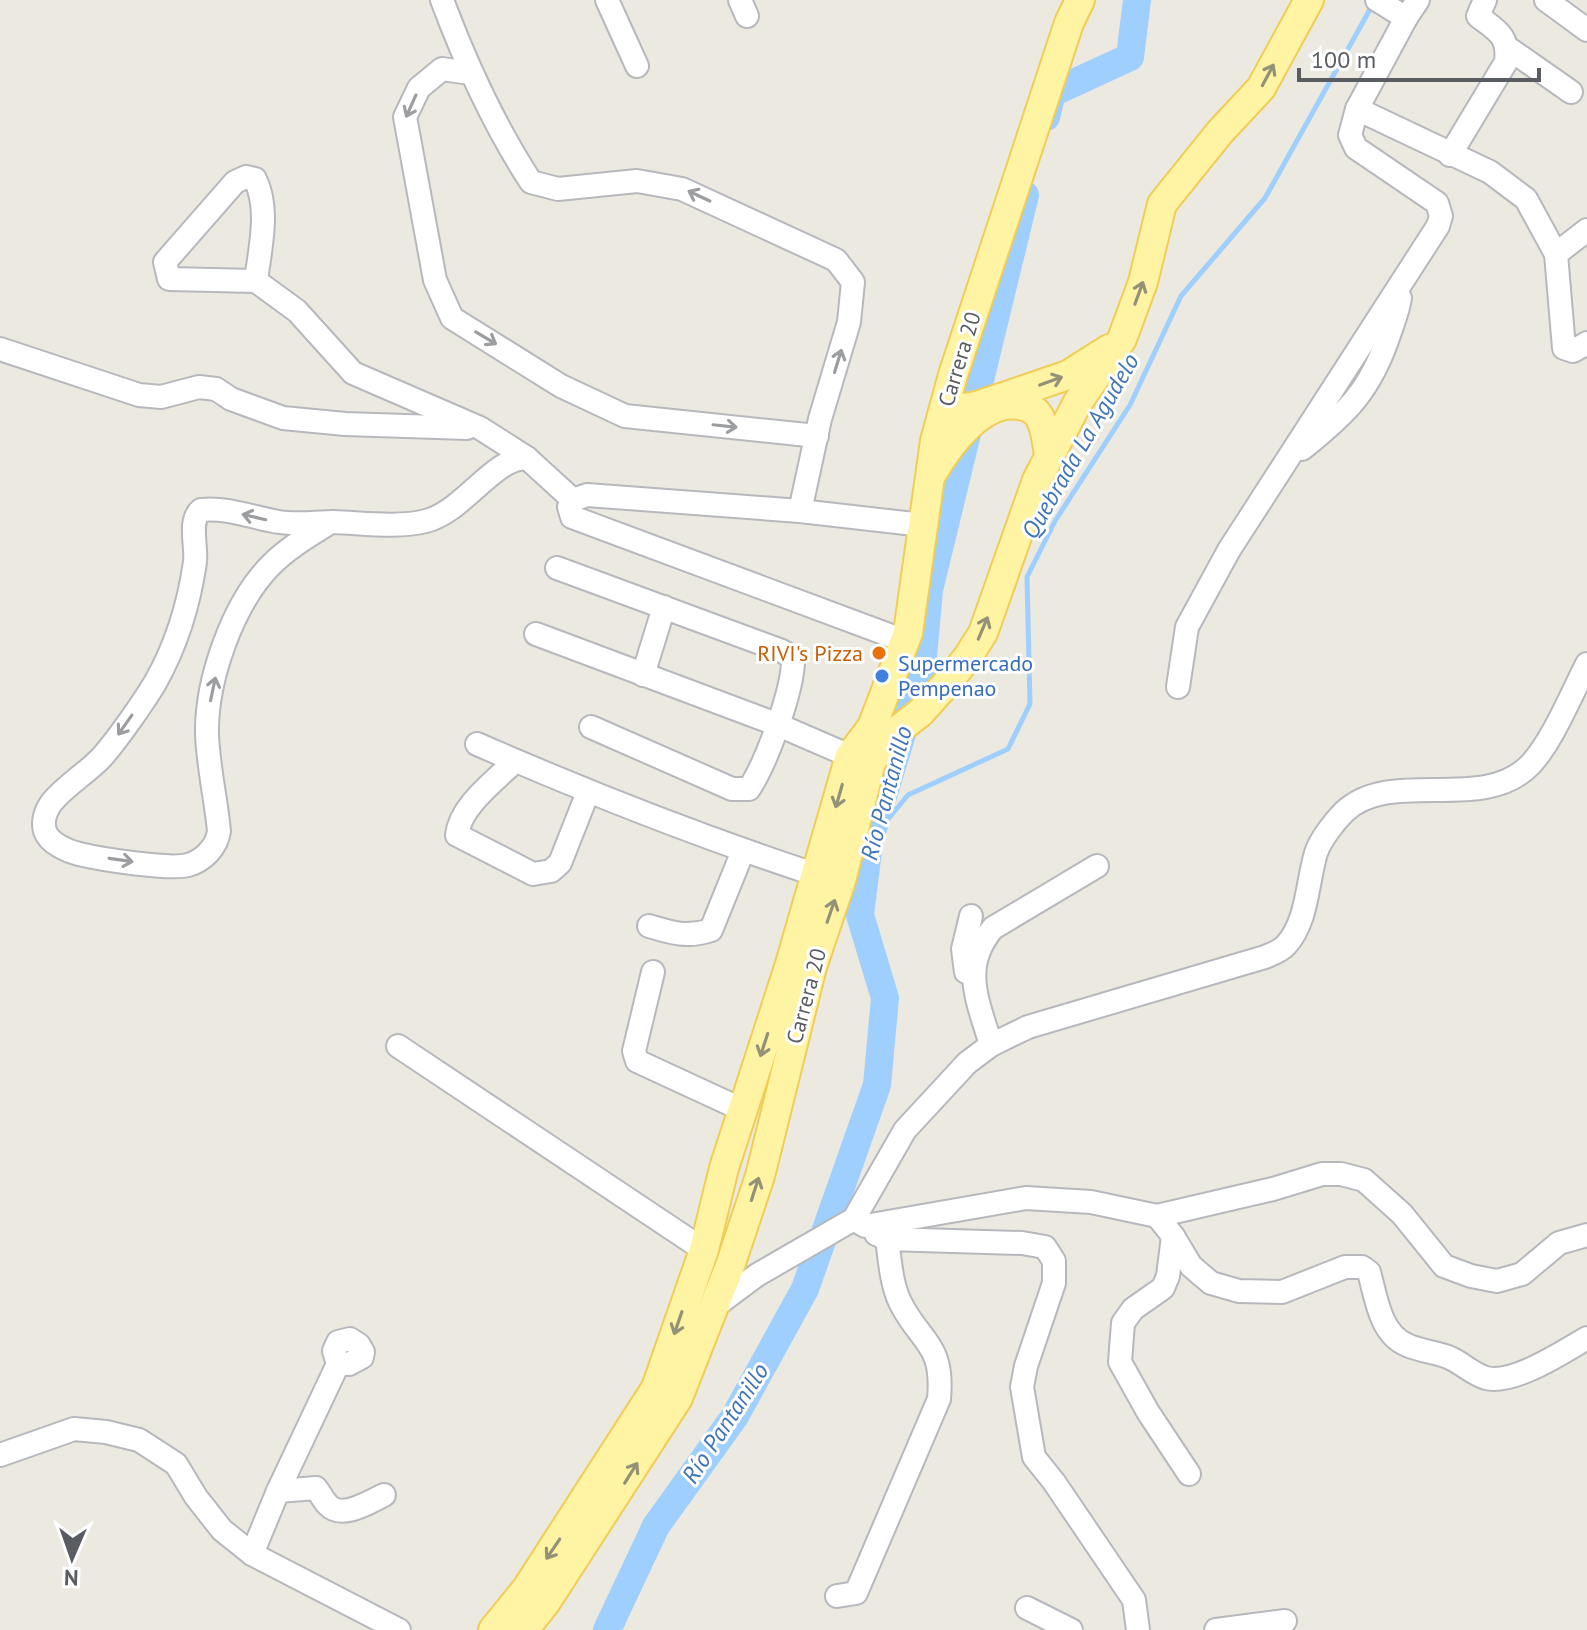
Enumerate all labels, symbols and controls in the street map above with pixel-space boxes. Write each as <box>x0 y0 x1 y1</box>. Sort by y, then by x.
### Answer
scale bar <box>1299 32 1539 82</box>
text: 100 m <box>1311 44 1376 75</box>
one-way arrow <box>1261 64 1277 87</box>
one-way arrow <box>402 93 417 117</box>
one-way arrow <box>687 188 711 203</box>
one-way arrow <box>1133 281 1147 306</box>
street label: Carrera 20 <box>931 308 987 410</box>
one-way arrow <box>474 331 497 347</box>
one-way arrow <box>831 348 846 373</box>
water label: Quebrada La Agudelo <box>1014 348 1146 544</box>
one-way arrow <box>1038 373 1063 387</box>
one-way arrow <box>711 419 738 434</box>
one-way arrow <box>241 509 267 524</box>
one-way arrow <box>977 616 992 641</box>
place label: RIVI's Pizza <box>757 639 863 667</box>
marker: RIVI's Pizza <box>870 644 888 662</box>
place label: Supermercado Pempenao <box>898 649 1033 702</box>
marker: Supermercado Pempenao <box>873 667 891 685</box>
one-way arrow <box>206 677 221 702</box>
one-way arrow <box>116 713 133 735</box>
water label: Río Pantanillo <box>853 722 919 863</box>
one-way arrow <box>831 782 846 808</box>
one-way arrow <box>108 853 133 868</box>
one-way arrow <box>824 899 839 924</box>
street label: Carrera 20 <box>780 945 832 1047</box>
one-way arrow <box>756 1031 771 1057</box>
one-way arrow <box>749 1177 764 1202</box>
one-way arrow <box>670 1311 685 1336</box>
water label: Río Pantanillo <box>675 1357 776 1489</box>
one-way arrow <box>623 1463 640 1485</box>
north arrow <box>32 1518 112 1598</box>
one-way arrow <box>544 1537 560 1560</box>
text: N <box>64 1564 79 1592</box>

